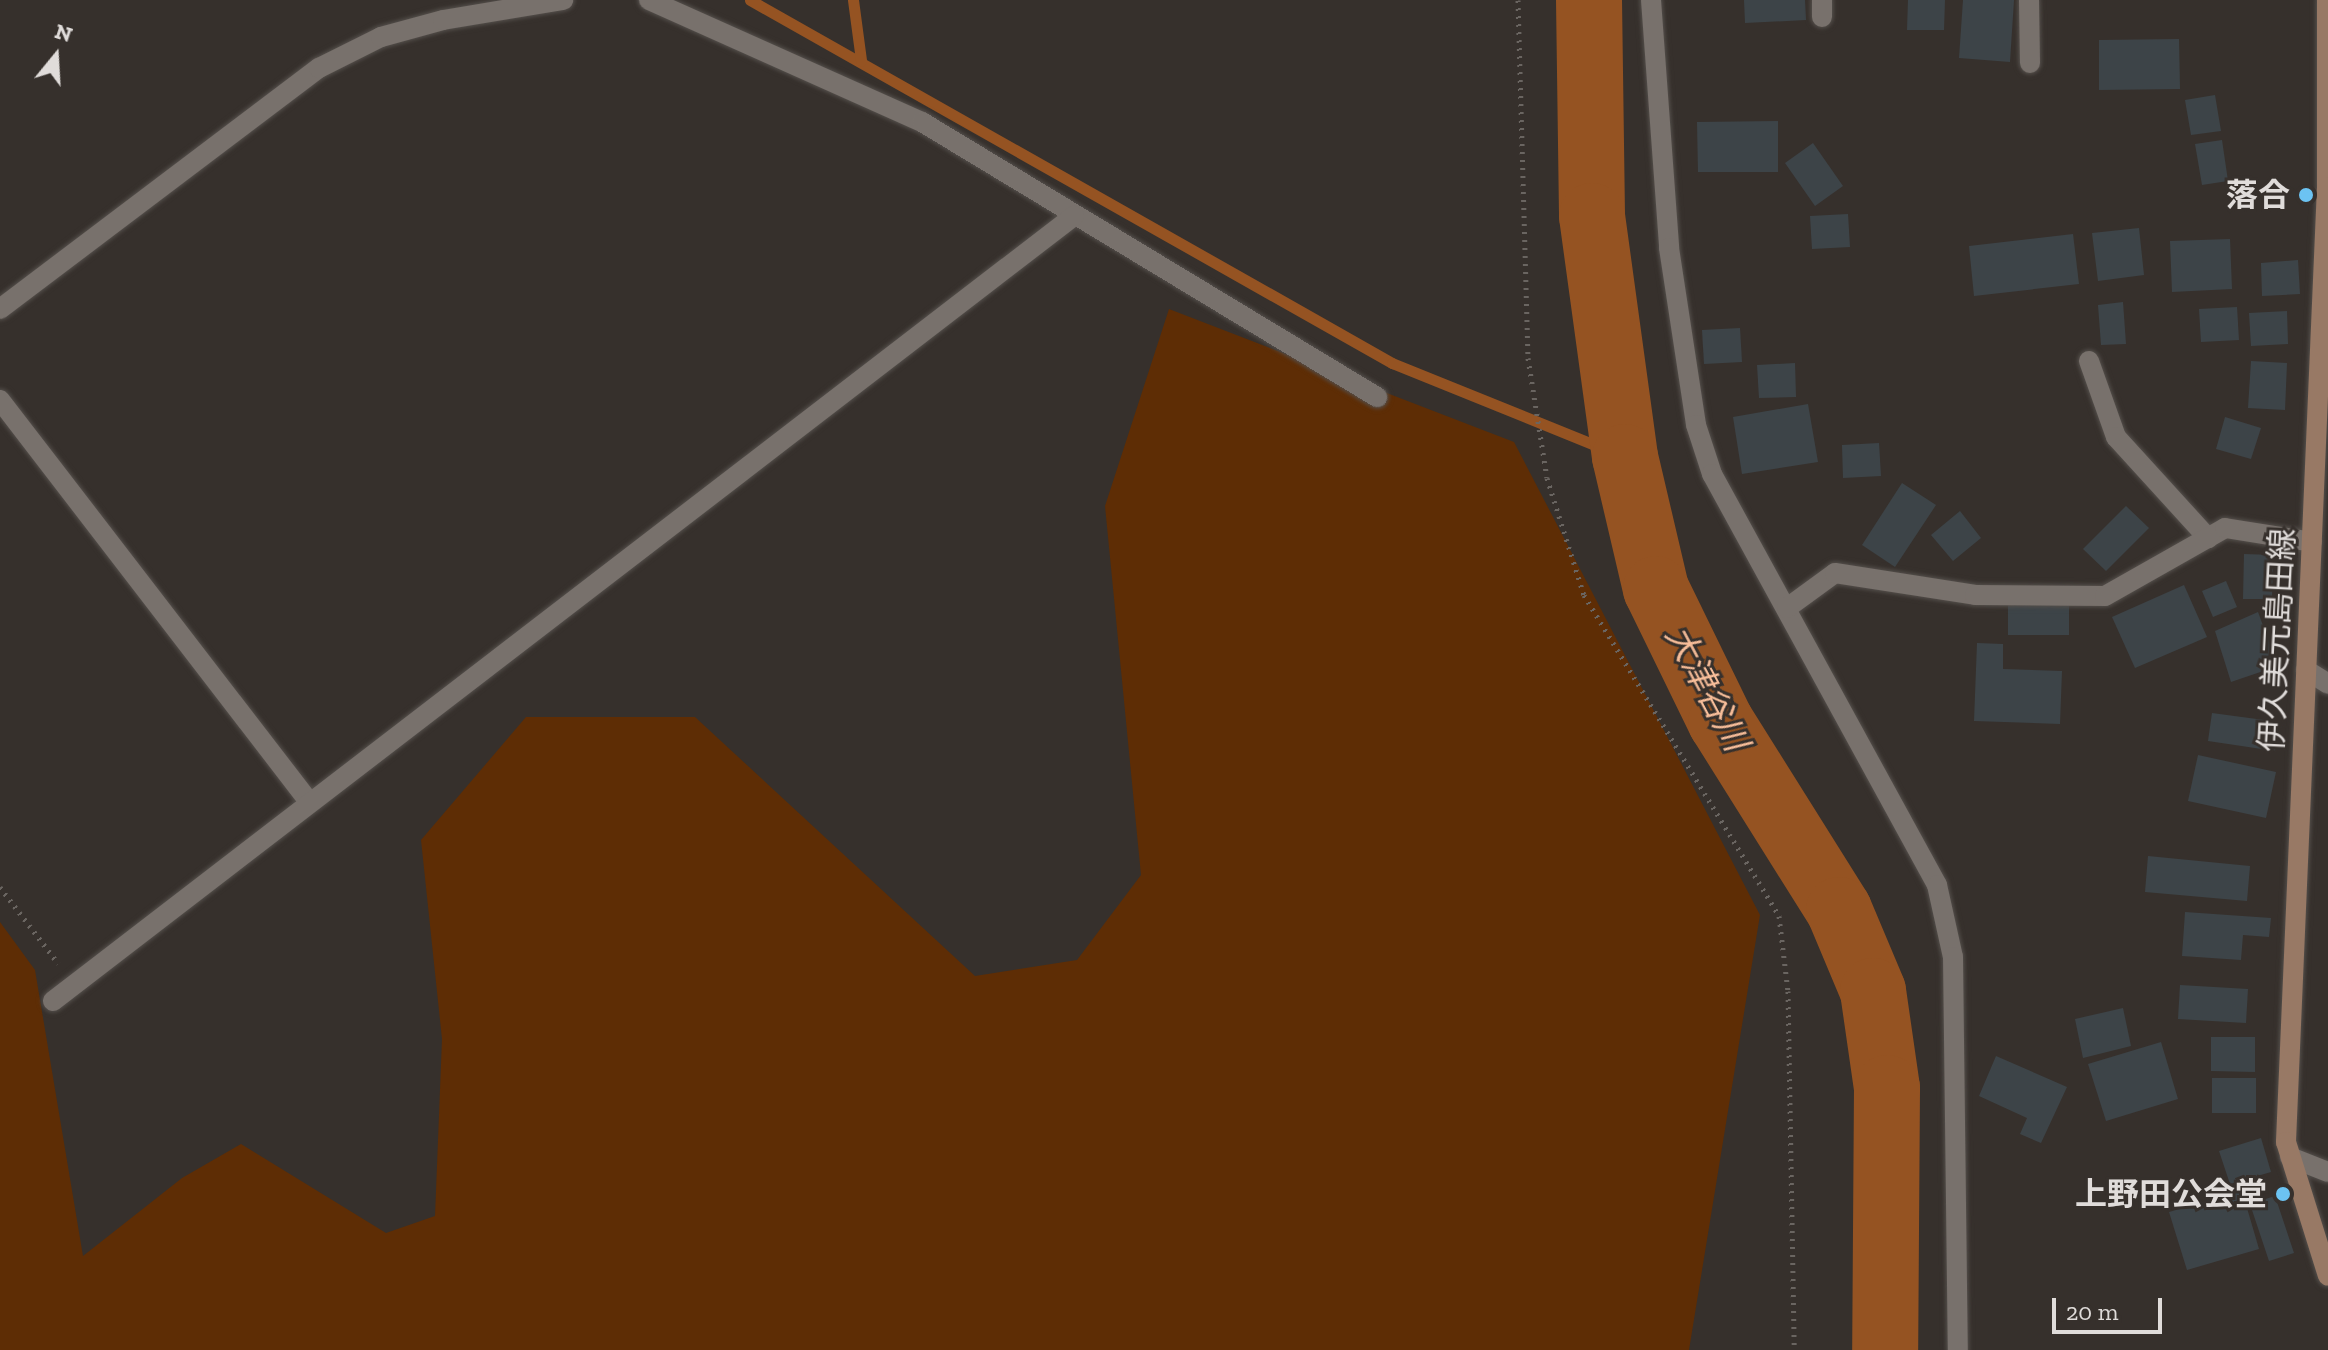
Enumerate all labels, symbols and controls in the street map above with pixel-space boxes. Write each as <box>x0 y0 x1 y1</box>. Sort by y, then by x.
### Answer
north arrow <box>16 16 96 96</box>
text: N <box>51 17 76 48</box>
place label: 落合 <box>2226 176 2290 214</box>
marker: 落合 <box>2297 186 2315 204</box>
street label: 伊久美元島田線 <box>2252 527 2302 753</box>
water label: 大津谷川 <box>1657 618 1757 758</box>
place label: 上野田公会堂 <box>2075 1175 2267 1213</box>
marker: 上野田公会堂 <box>2274 1185 2292 1203</box>
scale bar <box>2056 1282 2166 1332</box>
text: 20 m <box>2066 1297 2118 1326</box>

